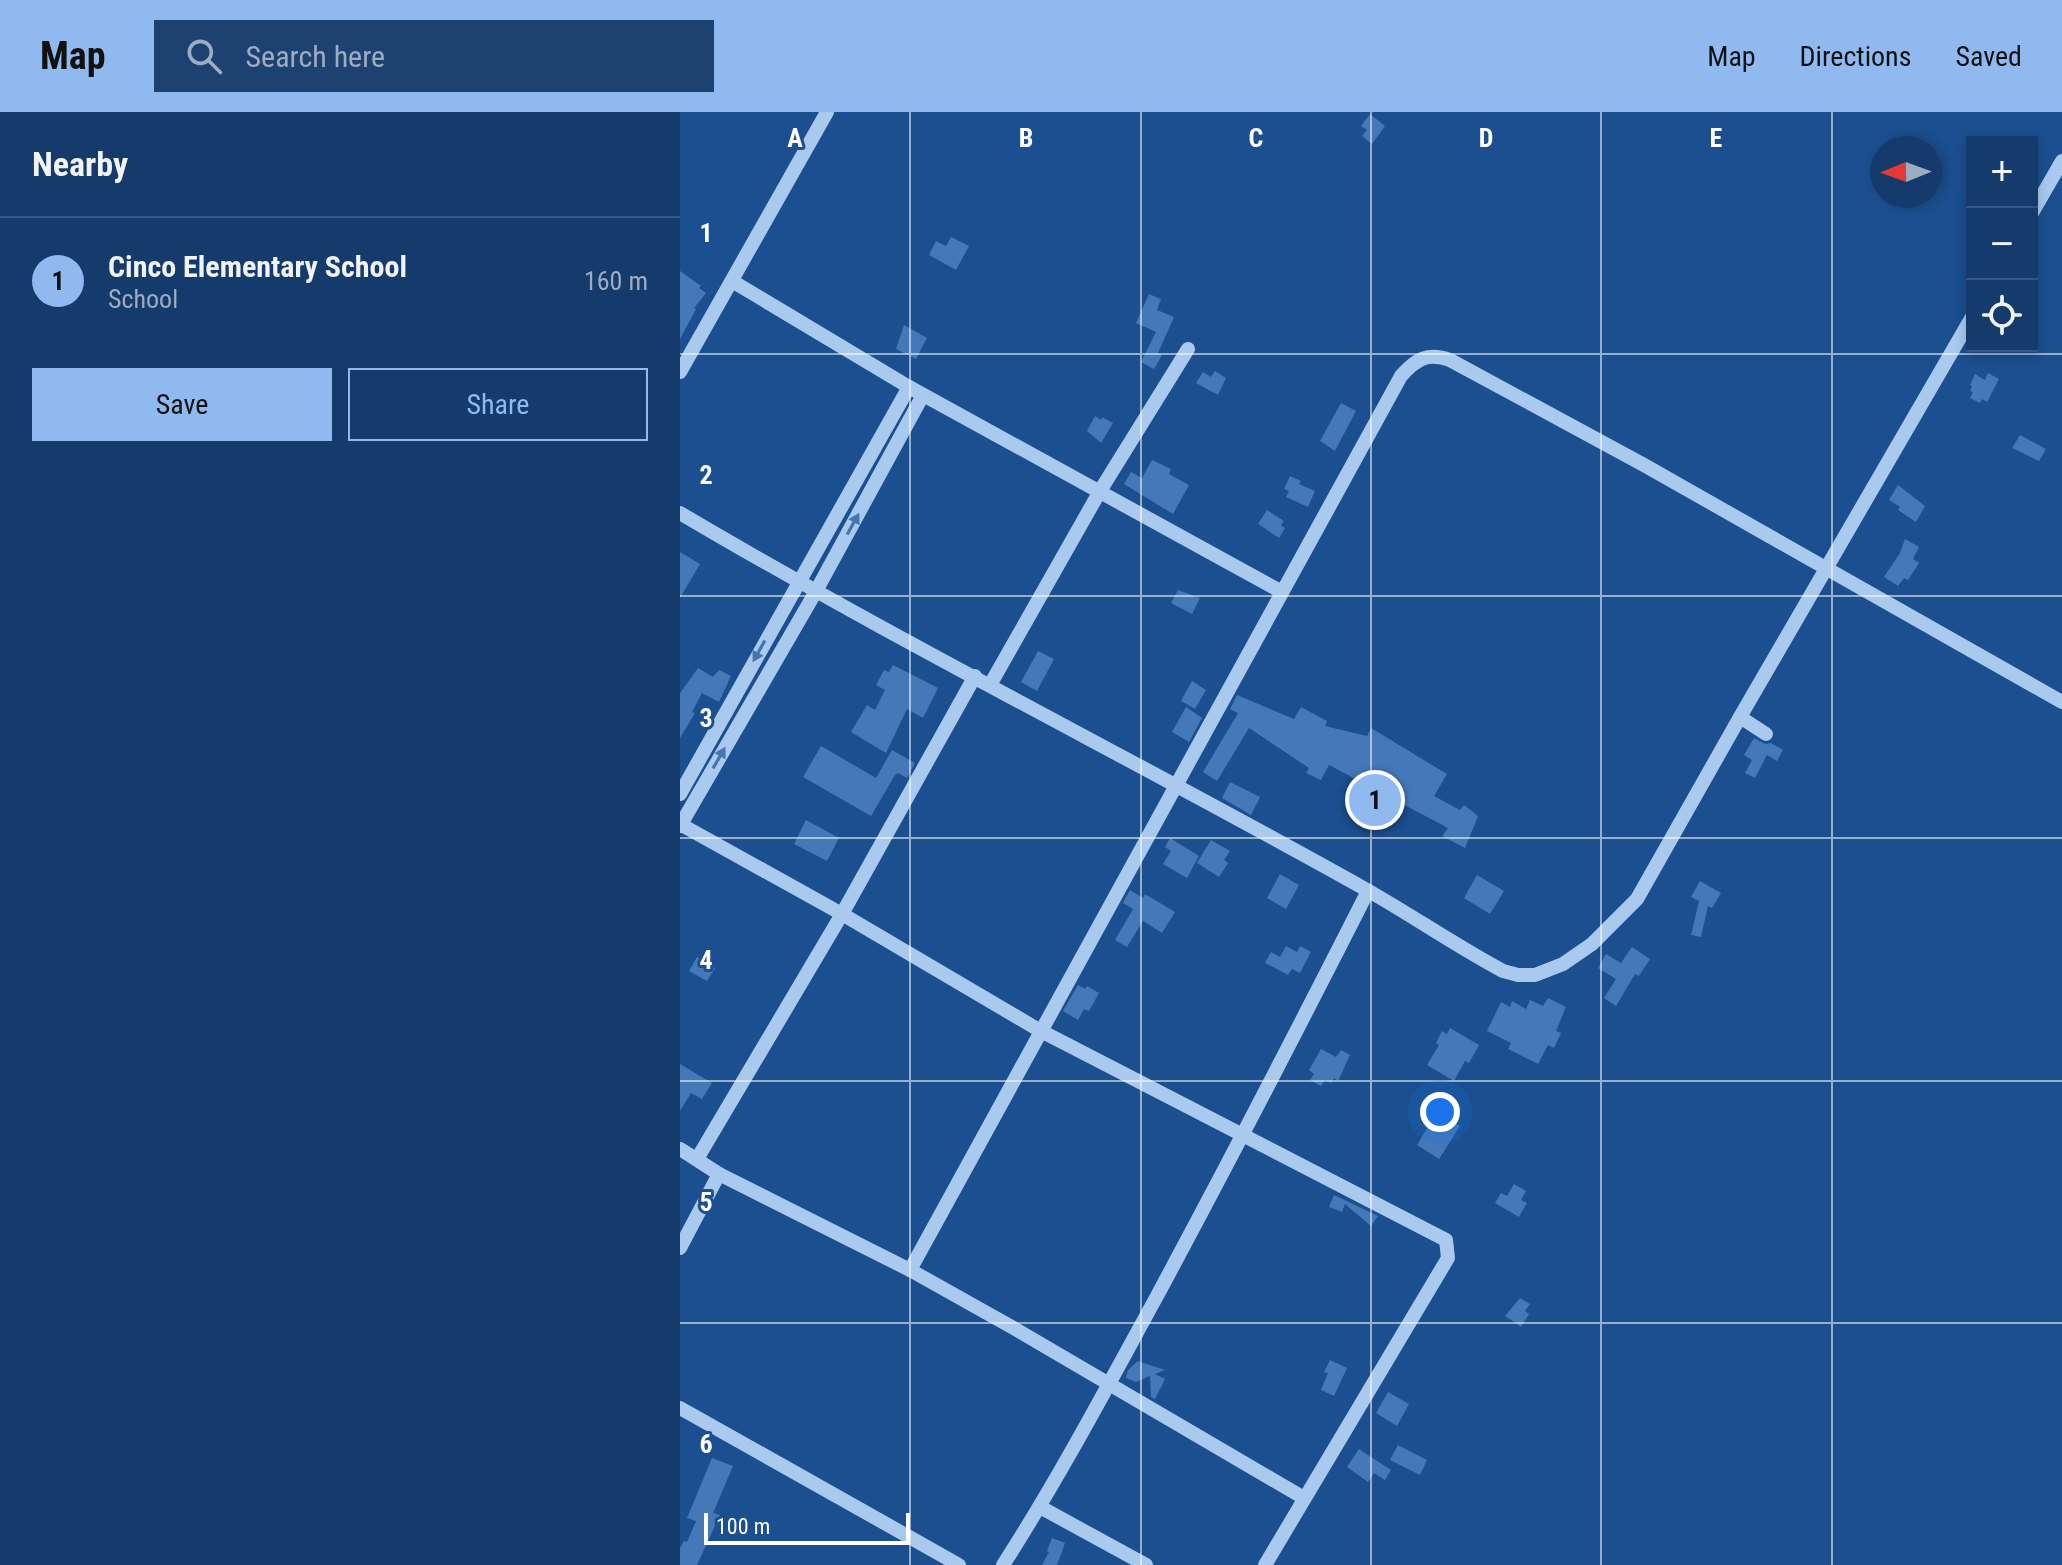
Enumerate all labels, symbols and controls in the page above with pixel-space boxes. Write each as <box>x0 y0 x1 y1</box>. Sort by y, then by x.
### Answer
search box <box>154 20 714 92</box>
text: Map <box>40 34 106 78</box>
icon: search <box>182 34 226 78</box>
text: Search here <box>246 39 385 74</box>
text: Map <box>1707 40 1756 73</box>
text: Directions <box>1800 40 1911 73</box>
text: Saved <box>1955 40 2022 73</box>
text: A <box>787 123 803 153</box>
text: B <box>1019 123 1033 153</box>
text: C <box>1249 123 1264 153</box>
text: D <box>1479 123 1493 153</box>
text: E <box>1710 123 1723 153</box>
north arrow <box>1870 136 1942 208</box>
map controls <box>1966 136 2038 352</box>
button: + <box>1966 136 2038 208</box>
text: Nearby <box>32 144 128 184</box>
button: − <box>1966 208 2038 280</box>
text: 1 <box>699 218 713 248</box>
text: Cinco Elementary School <box>108 249 407 284</box>
text: 1 <box>51 266 65 296</box>
text: 160 m <box>584 266 648 296</box>
button: locate <box>1966 280 2038 352</box>
text: School <box>108 284 178 314</box>
button: Save <box>32 368 332 441</box>
button: Share <box>348 368 648 441</box>
text: 2 <box>699 460 713 490</box>
one-way arrow <box>845 513 859 535</box>
one-way arrow <box>753 639 766 662</box>
text: 3 <box>699 703 713 733</box>
one-way arrow <box>711 747 725 769</box>
pin: 1 <box>1349 770 1401 830</box>
text: 4 <box>699 945 713 975</box>
your location <box>1420 1092 1460 1132</box>
text: 5 <box>699 1187 713 1217</box>
text: 6 <box>699 1429 713 1459</box>
scale bar <box>704 1509 910 1545</box>
text: 100 m <box>716 1514 770 1539</box>

